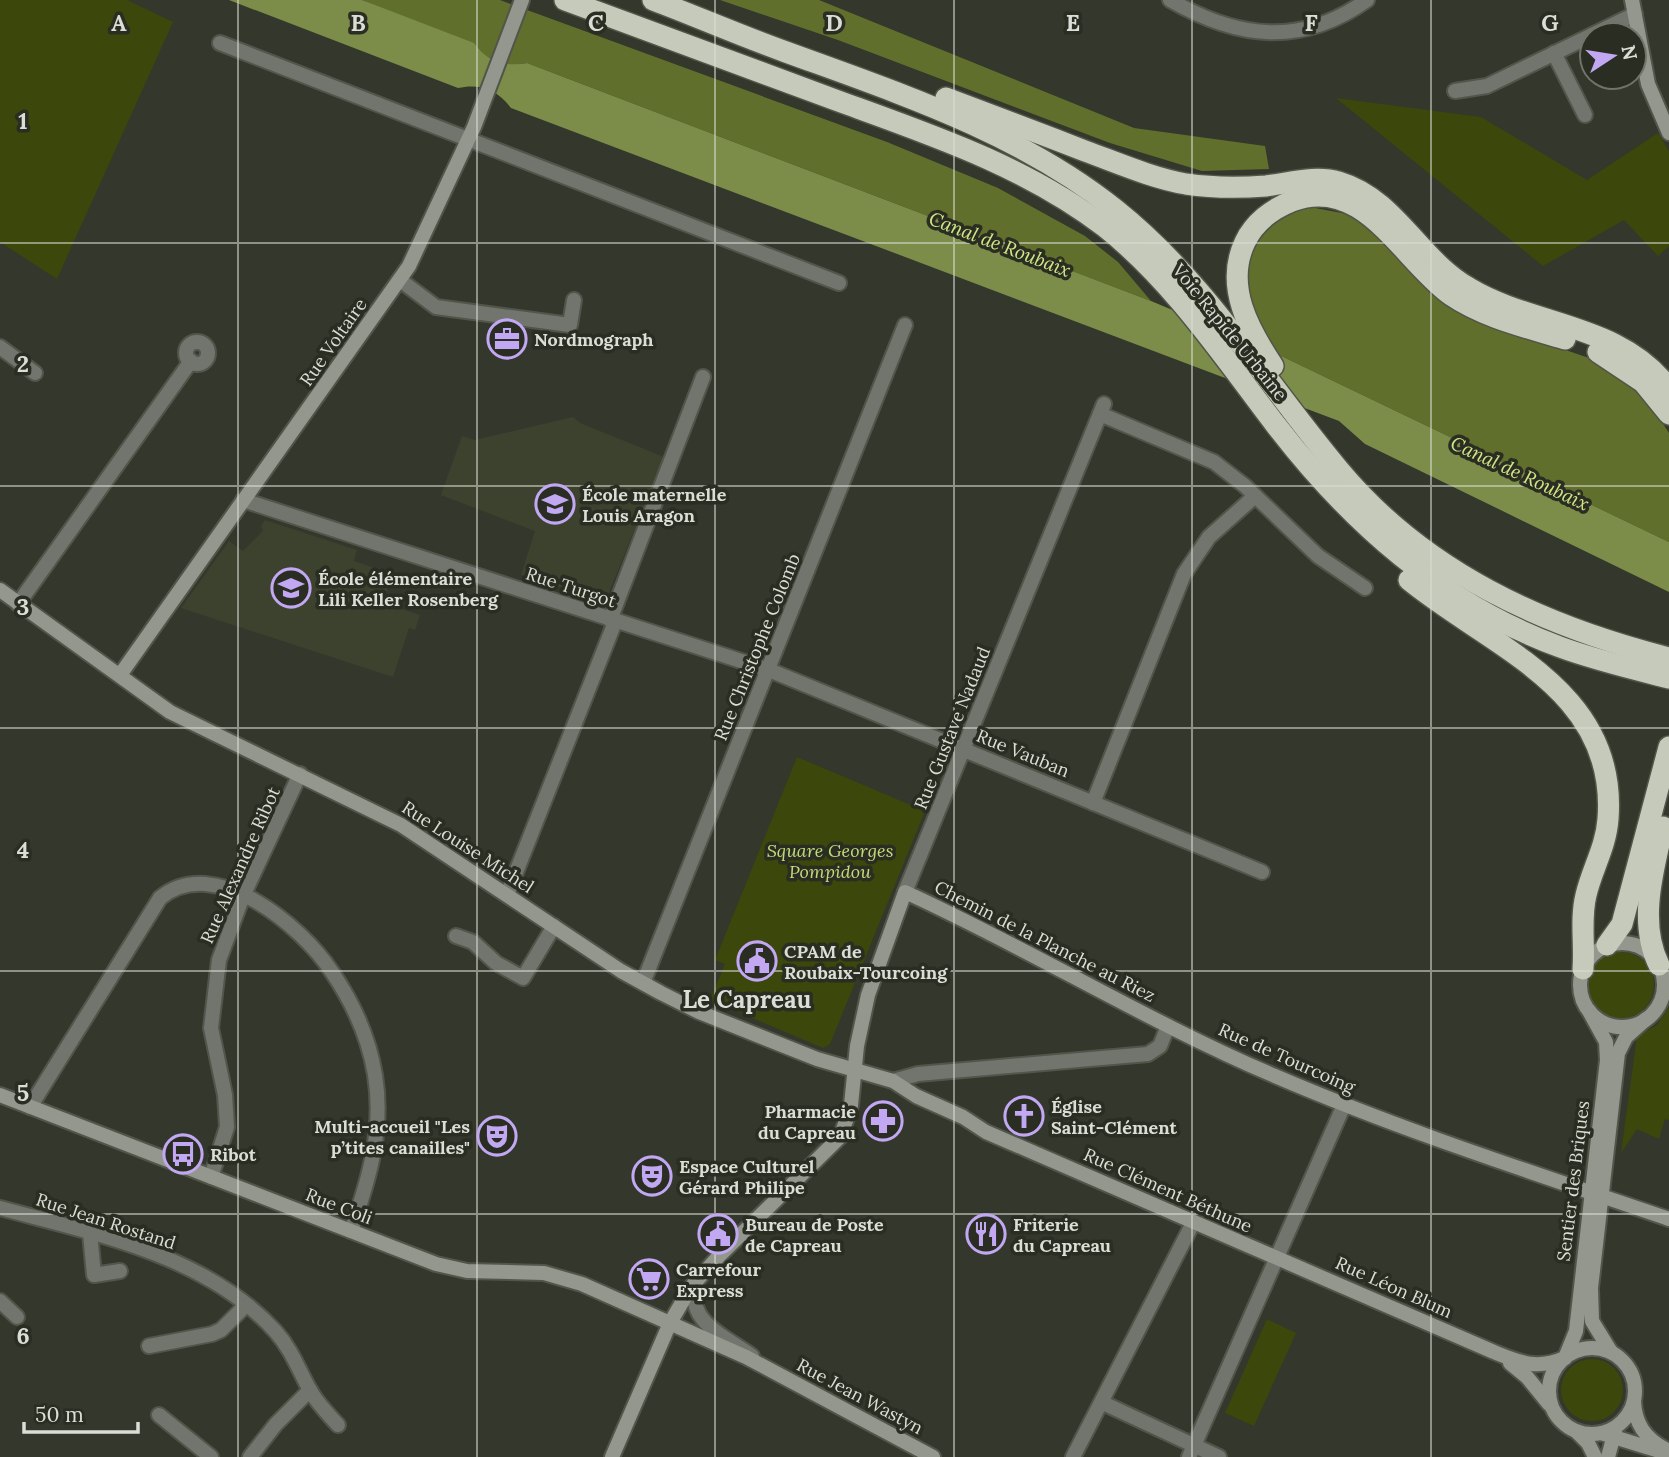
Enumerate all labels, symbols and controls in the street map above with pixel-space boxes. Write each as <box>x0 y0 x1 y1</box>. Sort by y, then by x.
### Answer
text: A <box>111 8 127 37</box>
text: B <box>350 8 366 37</box>
text: C <box>588 8 604 37</box>
text: D <box>825 8 843 37</box>
text: E <box>1066 8 1080 37</box>
text: F <box>1304 8 1318 37</box>
text: G <box>1541 8 1559 37</box>
north arrow <box>1578 21 1648 91</box>
text: N <box>1616 43 1643 62</box>
text: 1 <box>18 106 28 135</box>
water label: Canal de Roubaix <box>926 206 1074 282</box>
street label: Voie Rapide Urbaine <box>1167 258 1292 405</box>
street label: Rue Voltaire <box>294 294 372 390</box>
office icon: Nordmograph <box>486 318 528 360</box>
place label: Nordmograph <box>534 328 654 351</box>
text: 2 <box>17 349 29 378</box>
water label: Canal de Roubaix <box>1447 430 1593 516</box>
school or university icon: École maternelle Louis Aragon <box>534 483 576 525</box>
place label: École maternelle Louis Aragon <box>582 483 727 527</box>
street label: Rue Christophe Colomb <box>709 550 805 744</box>
street label: Rue Turgot <box>523 562 619 612</box>
school or university icon: École élémentaire Lili Keller Rosenberg <box>270 567 312 609</box>
place label: École élémentaire Lili Keller Rosenberg <box>318 567 499 611</box>
text: 3 <box>17 592 29 621</box>
street label: Rue Gustave Nadaud <box>909 643 995 813</box>
street label: Rue Vauban <box>973 724 1073 782</box>
street label: Rue Alexandre Ribot <box>195 783 285 947</box>
street label: Rue Louise Michel <box>398 796 538 898</box>
text: 4 <box>17 835 29 864</box>
park label: Square Georges Pompidou <box>767 839 893 883</box>
street label: Chemin de la Planche au Riez <box>931 875 1159 1007</box>
public building icon: CPAM de Roubaix-Tourcoing <box>736 940 778 982</box>
place label: CPAM de Roubaix-Tourcoing <box>784 940 948 984</box>
district label: Le Capreau <box>683 984 812 1015</box>
street label: Rue de Tourcoing <box>1215 1018 1360 1099</box>
text: 5 <box>17 1078 29 1107</box>
church icon: Église Saint-Clément <box>1003 1095 1045 1137</box>
place label: Église Saint-Clément <box>1051 1095 1178 1139</box>
street label: Sentier des Briques <box>1552 1099 1594 1263</box>
place label: Pharmacie du Capreau <box>758 1100 856 1144</box>
pharmacy icon: Pharmacie du Capreau <box>862 1100 904 1142</box>
place label: Multi-accueil "Les p’tites canailles" <box>314 1115 470 1159</box>
theatre icon: Multi-accueil "Les p’tites canailles" <box>476 1115 518 1157</box>
bus stop icon: Ribot <box>162 1133 204 1175</box>
street label: Rue Clément Béthune <box>1080 1142 1256 1238</box>
place label: Ribot <box>210 1143 257 1166</box>
theatre icon: Espace Culturel Gérard Philipe <box>631 1155 673 1197</box>
place label: Espace Culturel Gérard Philipe <box>679 1155 815 1199</box>
street label: Rue Coli <box>302 1183 376 1229</box>
street label: Rue Jean Rostand <box>33 1188 179 1255</box>
public building icon: Bureau de Poste de Capreau <box>697 1213 739 1255</box>
place label: Bureau de Poste de Capreau <box>745 1213 884 1257</box>
restaurant icon: Friterie du Capreau <box>965 1213 1007 1255</box>
place label: Friterie du Capreau <box>1013 1213 1111 1257</box>
street label: Rue Léon Blum <box>1332 1251 1456 1323</box>
supermarket icon: Carrefour Express <box>628 1258 670 1300</box>
place label: Carrefour Express <box>676 1258 761 1302</box>
text: 6 <box>16 1321 30 1350</box>
street label: Rue Jean Wastyn <box>793 1353 927 1439</box>
scale bar <box>24 1390 138 1434</box>
text: 50 m <box>35 1401 84 1428</box>

